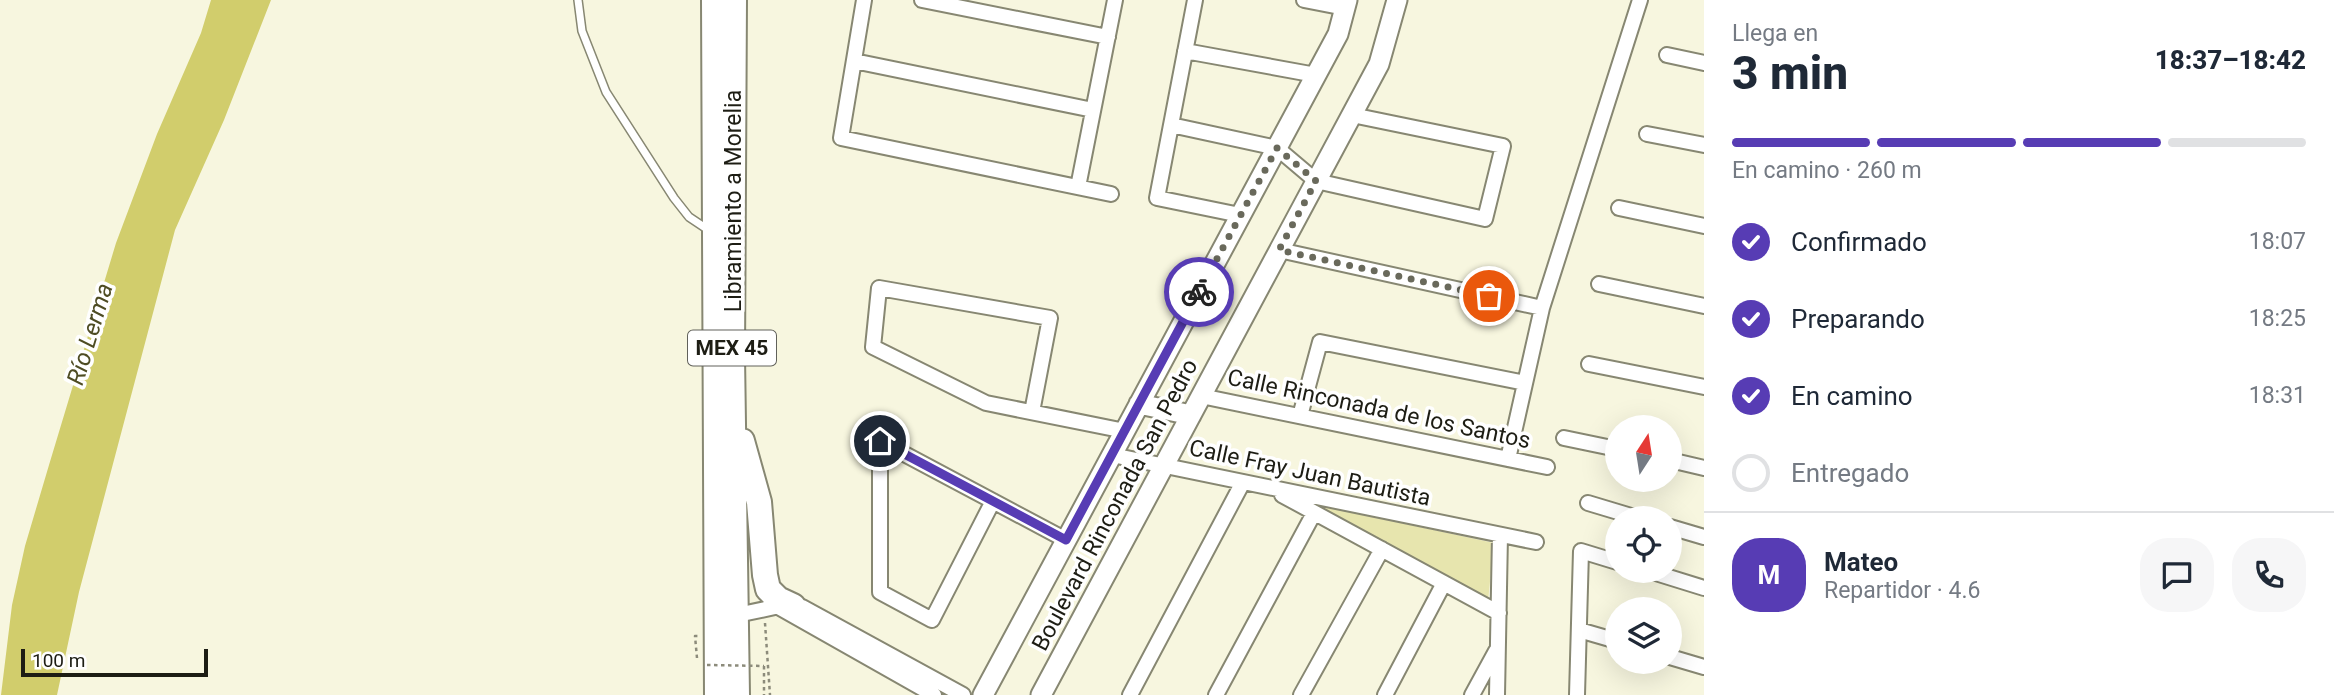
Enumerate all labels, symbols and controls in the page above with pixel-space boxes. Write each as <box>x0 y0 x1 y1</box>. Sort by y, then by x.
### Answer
text: Llega en <box>1732 20 1818 47</box>
text: 18:37–18:42 <box>2155 45 2306 75</box>
text: 3 min <box>1732 46 1848 100</box>
street label: Libramiento a Morelia <box>720 90 747 312</box>
text: En camino · 260 m <box>1732 157 1922 184</box>
icon: check <box>1732 223 1770 261</box>
text: Confirmado <box>1791 227 1927 257</box>
text: 18:07 <box>2249 228 2306 255</box>
courier <box>1164 257 1234 327</box>
pin <box>1459 266 1519 326</box>
icon: bike <box>1180 273 1218 311</box>
icon: bag <box>1470 277 1508 315</box>
water label: Río Lerma <box>61 280 119 388</box>
icon: check <box>1732 300 1770 338</box>
text: Preparando <box>1791 304 1925 334</box>
text: 18:25 <box>2249 305 2306 332</box>
road number: MEX 45 <box>688 330 776 366</box>
street label: Boulevard Rinconada San Pedro <box>1026 355 1204 655</box>
street label: Calle Rinconada de los Santos <box>1225 364 1533 454</box>
icon: check <box>1732 377 1770 415</box>
text: En camino <box>1791 381 1913 411</box>
text: 18:31 <box>2249 382 2306 409</box>
pin <box>850 411 910 471</box>
north arrow <box>1605 415 1682 492</box>
map controls <box>1605 415 1682 674</box>
icon: home <box>861 422 899 460</box>
street label: Calle Fray Juan Bautista <box>1187 434 1433 512</box>
text: Entregado <box>1791 458 1909 488</box>
button: locate <box>1605 506 1682 583</box>
button: chat <box>2140 538 2214 612</box>
button: phone <box>2232 538 2306 612</box>
text: Mateo <box>1824 547 1898 577</box>
text: M <box>1758 560 1780 590</box>
text: Repartidor · 4.6 <box>1824 577 1981 604</box>
button: layers <box>1605 597 1682 674</box>
scale bar <box>21 646 208 678</box>
text: 100 m <box>32 649 85 672</box>

